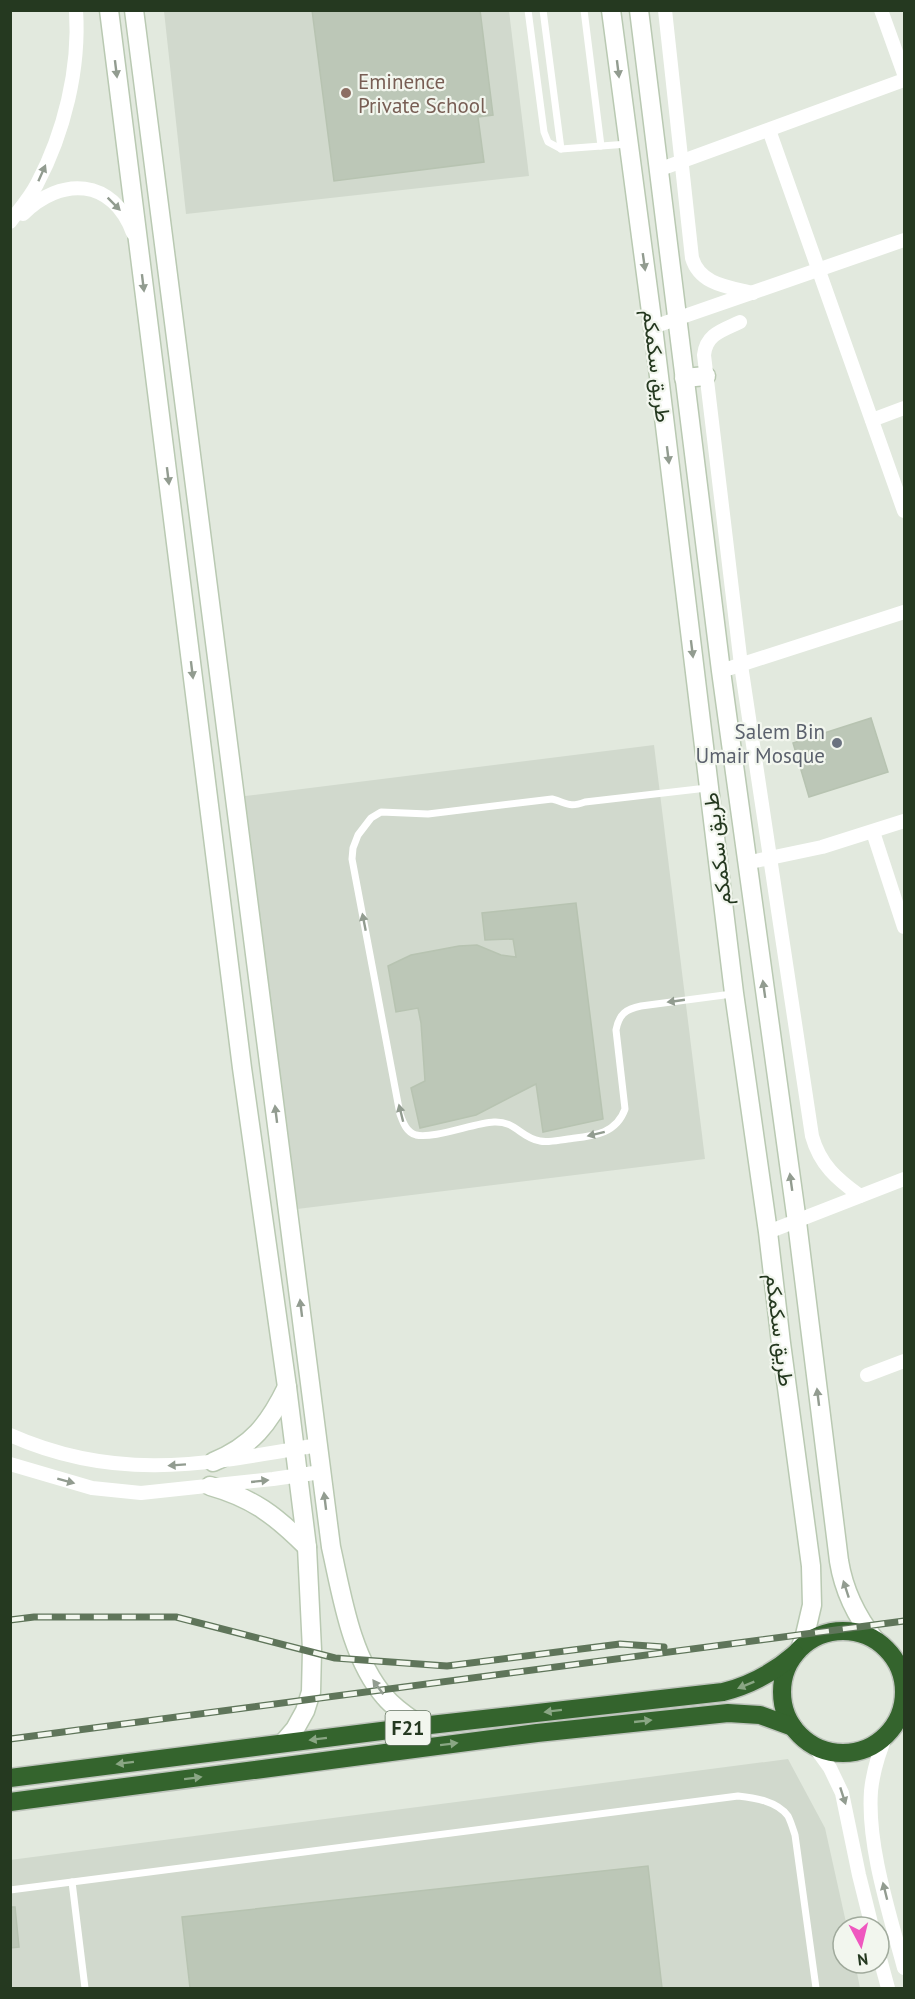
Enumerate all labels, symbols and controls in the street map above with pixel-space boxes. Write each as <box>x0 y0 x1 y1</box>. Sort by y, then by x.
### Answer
one-way arrow <box>111 59 120 78</box>
one-way arrow <box>614 59 623 78</box>
place label: Eminence Private School <box>358 68 486 119</box>
marker: Eminence Private School <box>339 86 353 100</box>
one-way arrow <box>37 164 47 182</box>
one-way arrow <box>107 196 121 210</box>
one-way arrow <box>639 252 649 271</box>
one-way arrow <box>138 273 148 292</box>
street label: طريق سكمكم <box>636 308 677 424</box>
one-way arrow <box>664 446 673 465</box>
one-way arrow <box>163 467 172 486</box>
one-way arrow <box>687 639 697 658</box>
one-way arrow <box>187 660 197 679</box>
place label: Salem Bin Umair Mosque <box>695 718 825 769</box>
marker: Salem Bin Umair Mosque <box>830 736 844 750</box>
street label: طريق سكمكم <box>697 791 738 907</box>
one-way arrow <box>359 912 368 931</box>
one-way arrow <box>759 980 768 999</box>
one-way arrow <box>667 996 686 1005</box>
one-way arrow <box>395 1104 405 1122</box>
one-way arrow <box>271 1105 280 1124</box>
one-way arrow <box>587 1130 605 1139</box>
one-way arrow <box>786 1173 795 1192</box>
street label: طريق سكمكم <box>759 1272 800 1388</box>
one-way arrow <box>296 1298 305 1317</box>
one-way arrow <box>814 1387 823 1406</box>
one-way arrow <box>168 1461 187 1470</box>
one-way arrow <box>57 1476 76 1486</box>
one-way arrow <box>250 1476 269 1486</box>
one-way arrow <box>320 1491 330 1510</box>
one-way arrow <box>841 1580 850 1598</box>
one-way arrow <box>372 1679 384 1695</box>
one-way arrow <box>737 1681 755 1690</box>
one-way arrow <box>544 1707 563 1716</box>
road number: F21 <box>386 1711 430 1745</box>
one-way arrow <box>633 1717 652 1726</box>
one-way arrow <box>308 1734 327 1744</box>
one-way arrow <box>440 1740 459 1749</box>
one-way arrow <box>115 1759 134 1768</box>
one-way arrow <box>184 1773 203 1782</box>
one-way arrow <box>839 1788 848 1806</box>
one-way arrow <box>879 1882 889 1900</box>
north arrow <box>831 1915 891 1975</box>
text: N <box>856 1949 869 1970</box>

